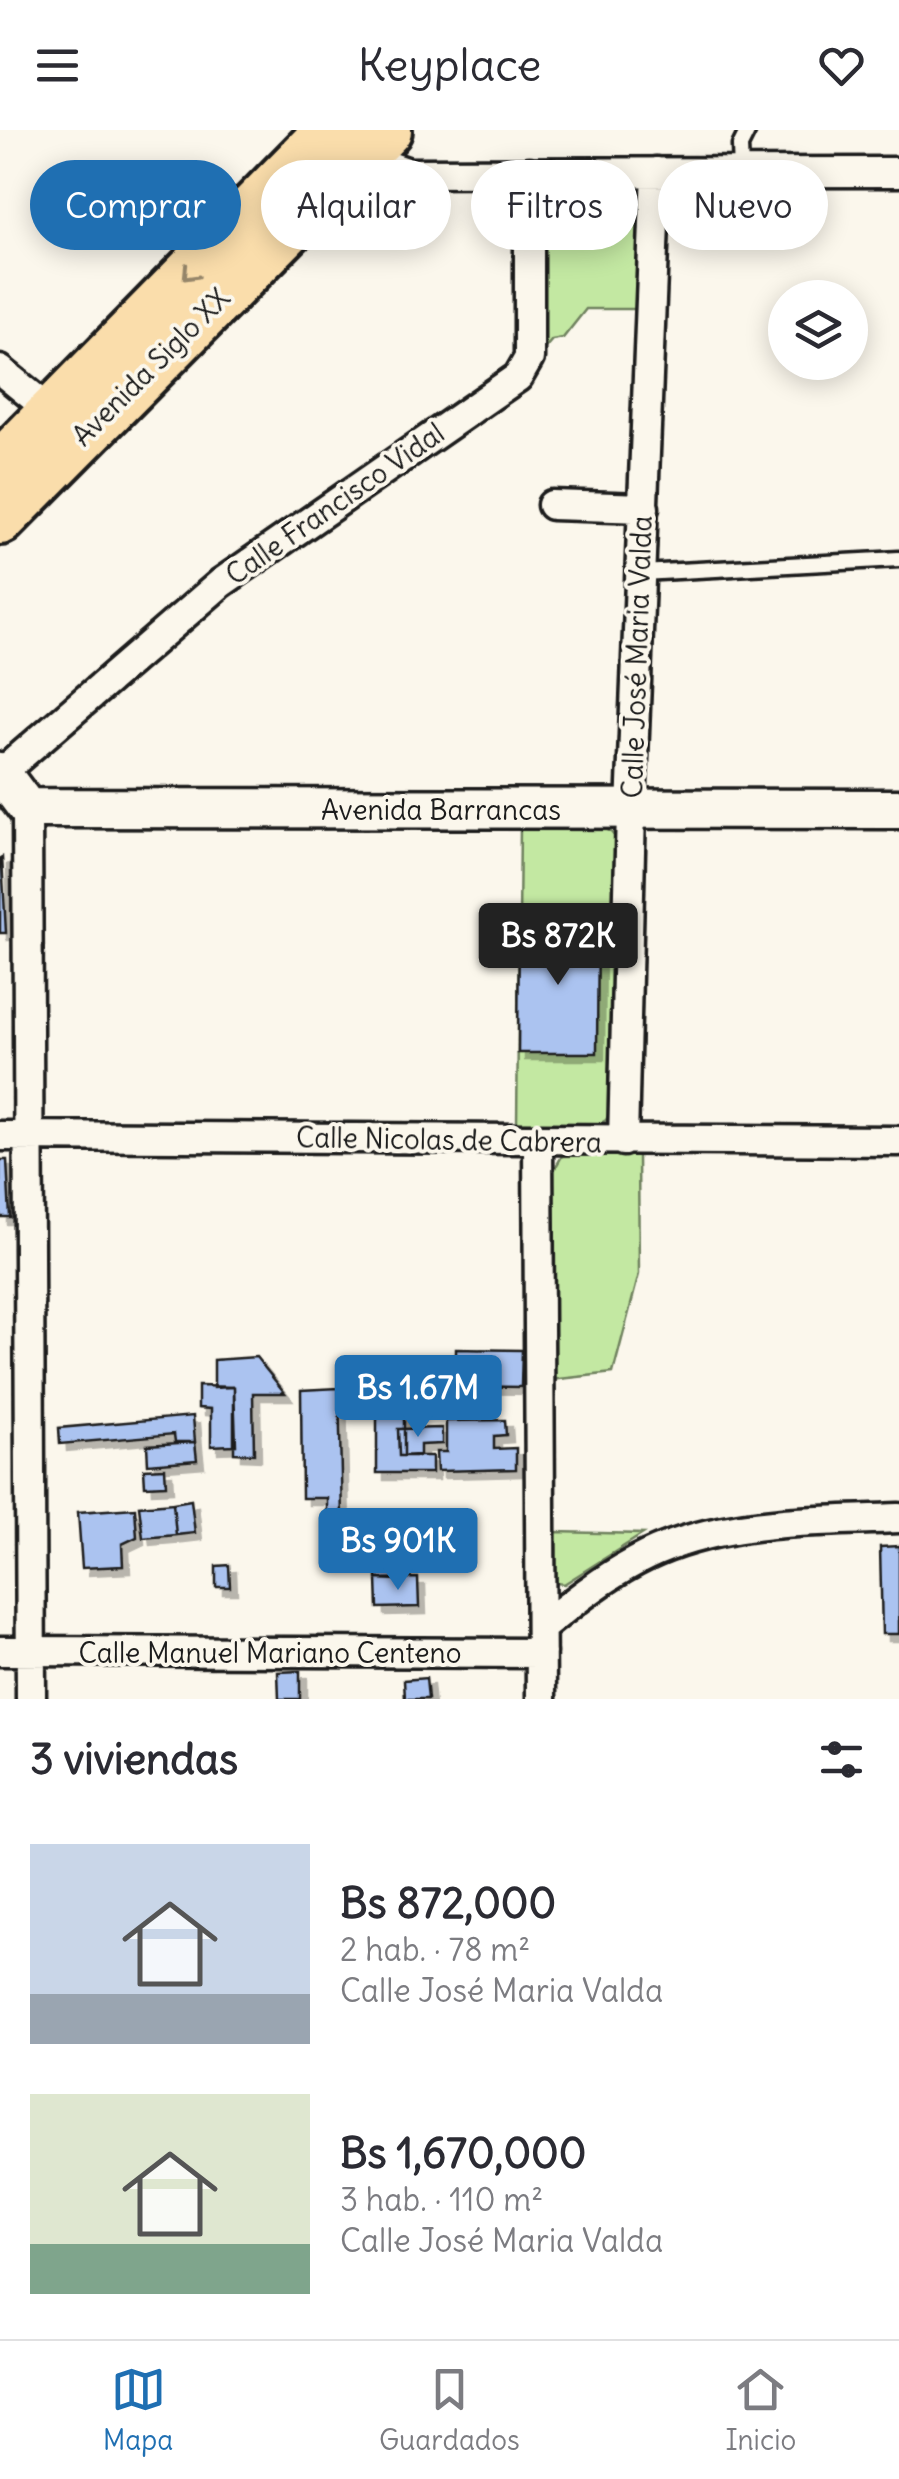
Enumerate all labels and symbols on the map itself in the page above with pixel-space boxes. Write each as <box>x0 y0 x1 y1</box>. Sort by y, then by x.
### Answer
one-way arrow <box>182 263 200 281</box>
street label: Avenida Siglo XX <box>64 280 238 454</box>
street label: Calle Francisco Vidal <box>219 415 451 593</box>
street label: Calle José Maria Valda <box>614 515 660 799</box>
street label: Avenida Barrancas <box>321 792 561 828</box>
pin: Bs 872K <box>466 903 650 988</box>
street label: Calle Nicolas de Cabrera <box>296 1119 602 1161</box>
pin: Bs 1.67M <box>315 1355 521 1440</box>
pin: Bs 901K <box>306 1508 490 1593</box>
street label: Calle Manuel Mariano Centeno <box>78 1635 462 1671</box>

